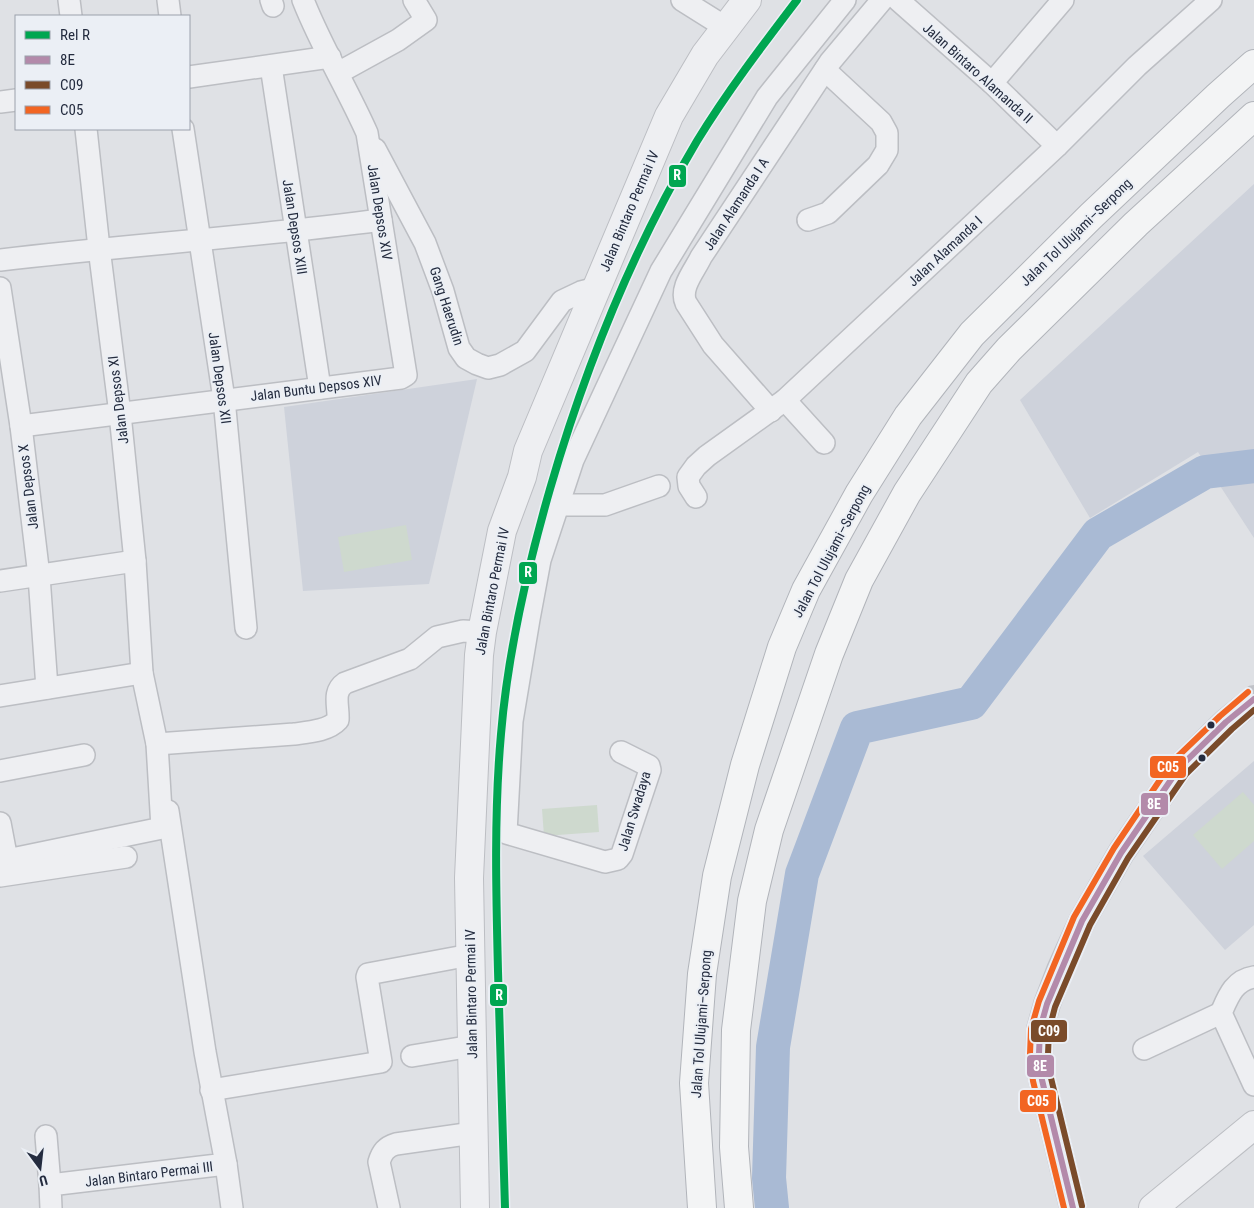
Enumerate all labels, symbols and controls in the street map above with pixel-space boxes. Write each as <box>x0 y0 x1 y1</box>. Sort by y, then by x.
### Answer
legend <box>15 15 190 130</box>
street label: Jalan Bintaro Alamanda II <box>920 19 1036 127</box>
text: Rel R <box>60 26 90 44</box>
text: 8E <box>60 51 75 69</box>
text: C09 <box>60 76 83 94</box>
text: C05 <box>60 101 83 119</box>
street label: Jalan Bintaro Permai IV <box>596 148 662 274</box>
street label: Jalan Alamanda I A <box>700 155 772 253</box>
street label: Jalan Depsos XIV <box>365 163 396 261</box>
line badge: R <box>668 164 687 188</box>
text: R <box>673 167 681 183</box>
street label: Jalan Tol Ulujami–Serpong <box>1017 175 1135 289</box>
street label: Jalan Depsos XIII <box>280 178 310 276</box>
street label: Jalan Alamanda I <box>905 212 985 290</box>
street label: Gang Haerudin <box>427 265 467 347</box>
street label: Jalan Depsos XII <box>206 331 234 425</box>
street label: Jalan Depsos XI <box>105 355 131 445</box>
street label: Jalan Buntu Depsos XIV <box>249 372 383 404</box>
street label: Jalan Depsos X <box>15 443 41 530</box>
street label: Jalan Tol Ulujami–Serpong <box>789 482 873 620</box>
street label: Jalan Bintaro Permai IV <box>472 526 512 656</box>
line badge: R <box>518 561 538 585</box>
text: R <box>524 564 532 580</box>
unlabelled marker <box>1206 720 1216 730</box>
unlabelled marker <box>1197 753 1207 763</box>
line badge: C05 <box>1149 755 1187 779</box>
text: C05 <box>1157 759 1179 775</box>
street label: Jalan Swadaya <box>614 769 654 853</box>
line badge: 8E <box>1140 792 1169 816</box>
text: 8E <box>1147 796 1161 812</box>
street label: Jalan Bintaro Permai IV <box>462 929 480 1059</box>
street label: Jalan Tol Ulujami–Serpong <box>688 949 714 1099</box>
line badge: R <box>489 983 508 1007</box>
text: R <box>495 987 503 1003</box>
line badge: C09 <box>1030 1019 1068 1043</box>
text: C09 <box>1038 1023 1060 1039</box>
line badge: 8E <box>1026 1054 1055 1078</box>
text: 8E <box>1033 1058 1047 1074</box>
line badge: C05 <box>1019 1089 1057 1113</box>
text: C05 <box>1027 1093 1049 1109</box>
north arrow <box>15 1143 65 1193</box>
street label: Jalan Bintaro Permai III <box>84 1158 214 1190</box>
text: U <box>37 1172 49 1189</box>

